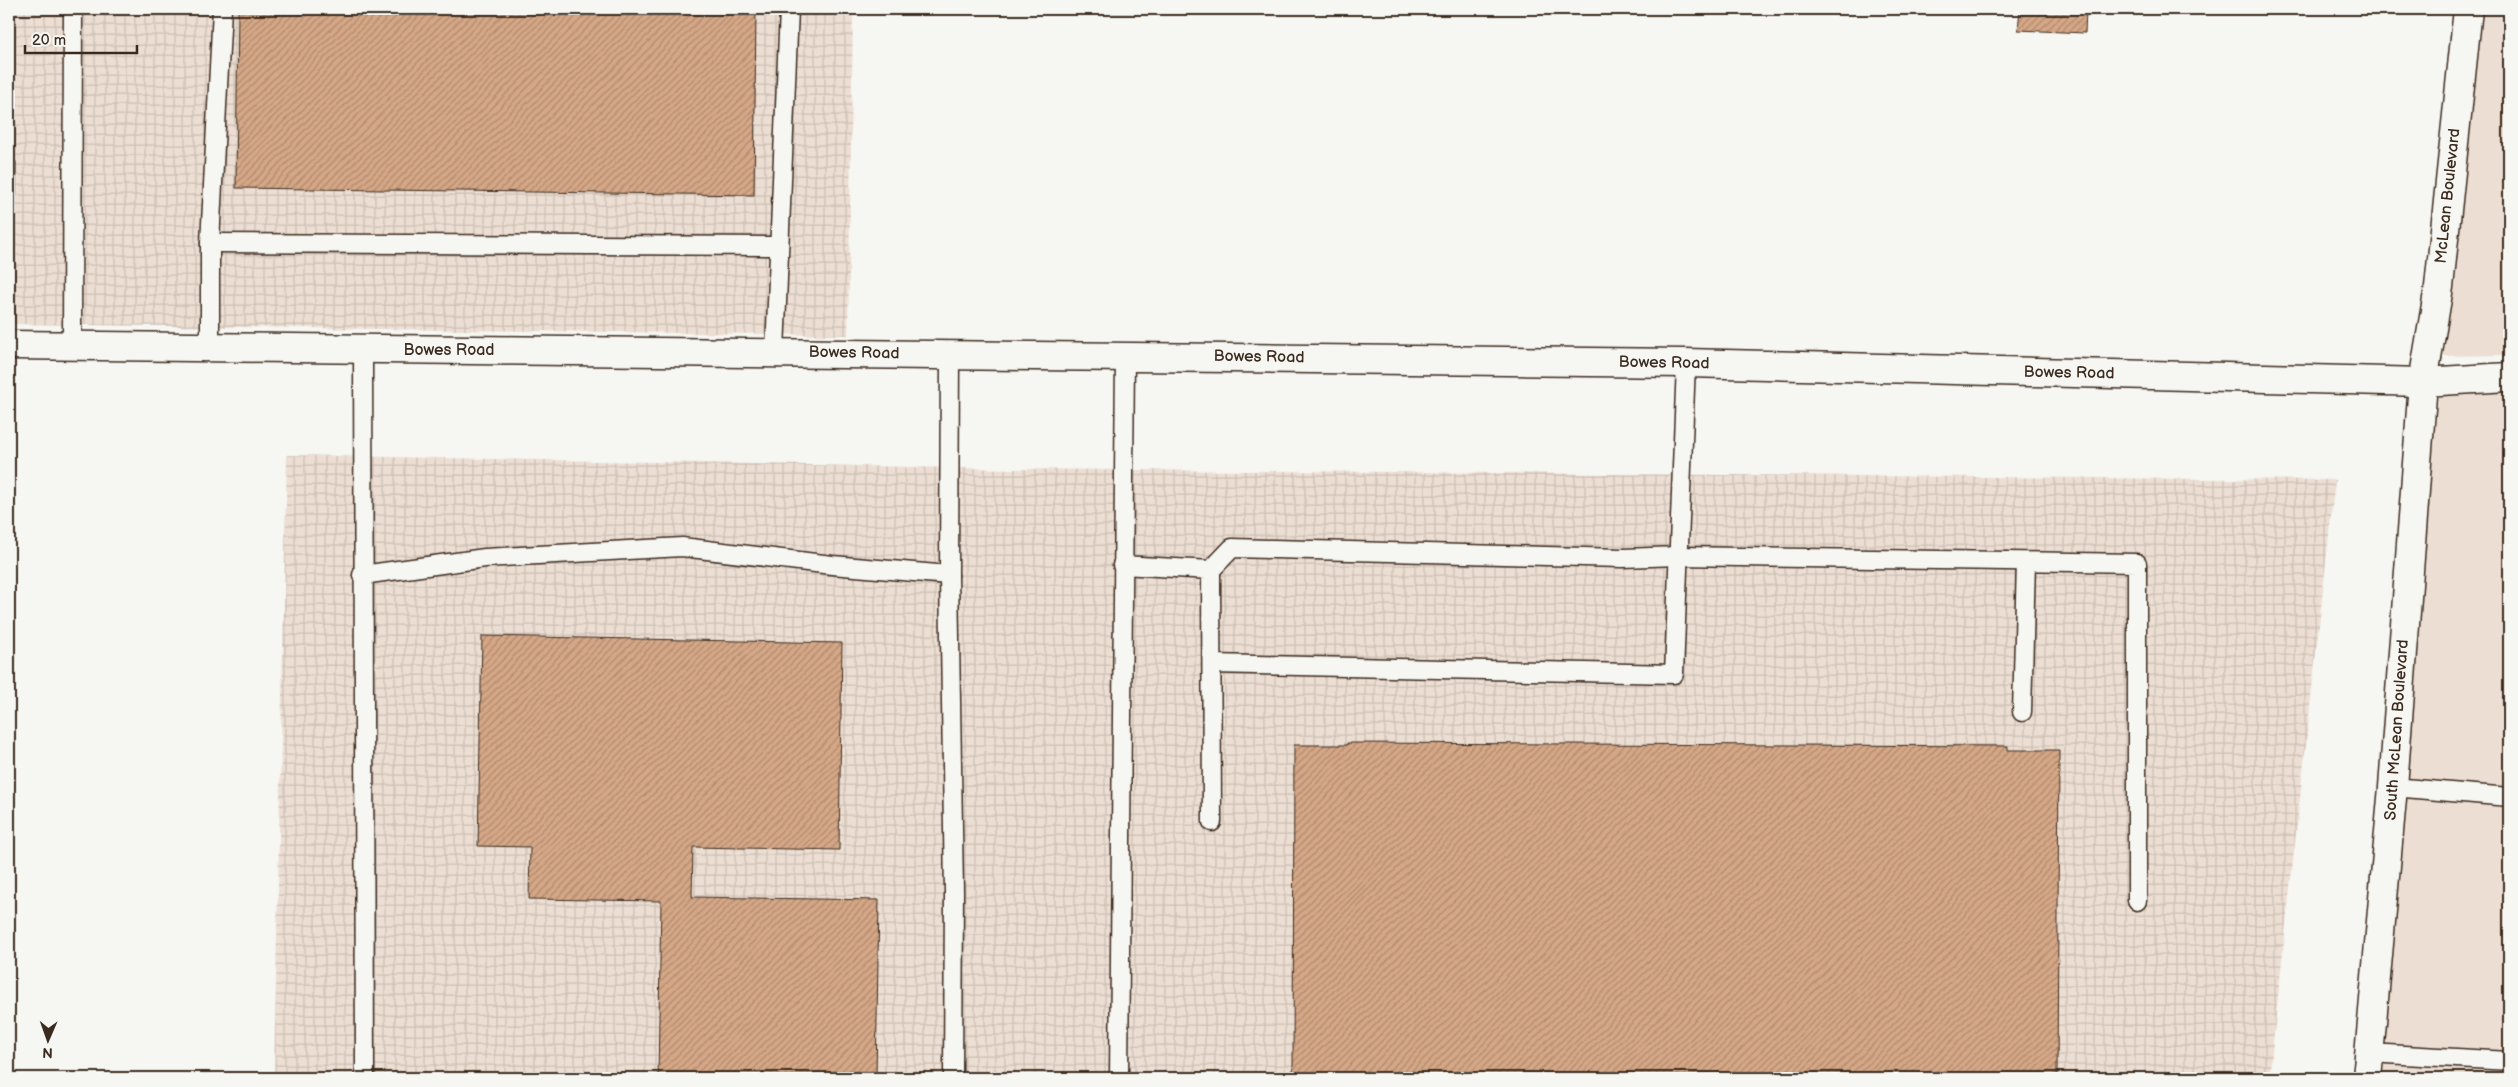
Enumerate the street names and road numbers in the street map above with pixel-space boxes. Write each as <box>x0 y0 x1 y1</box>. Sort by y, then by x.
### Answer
street label: McLean Boulevard <box>2431 127 2465 265</box>
street label: Bowes Road <box>404 341 495 360</box>
street label: Bowes Road <box>808 343 900 363</box>
street label: Bowes Road <box>1213 347 1305 367</box>
street label: Bowes Road <box>1618 353 1710 373</box>
street label: Bowes Road <box>2023 363 2115 383</box>
street label: South McLean Boulevard <box>2381 639 2413 821</box>

